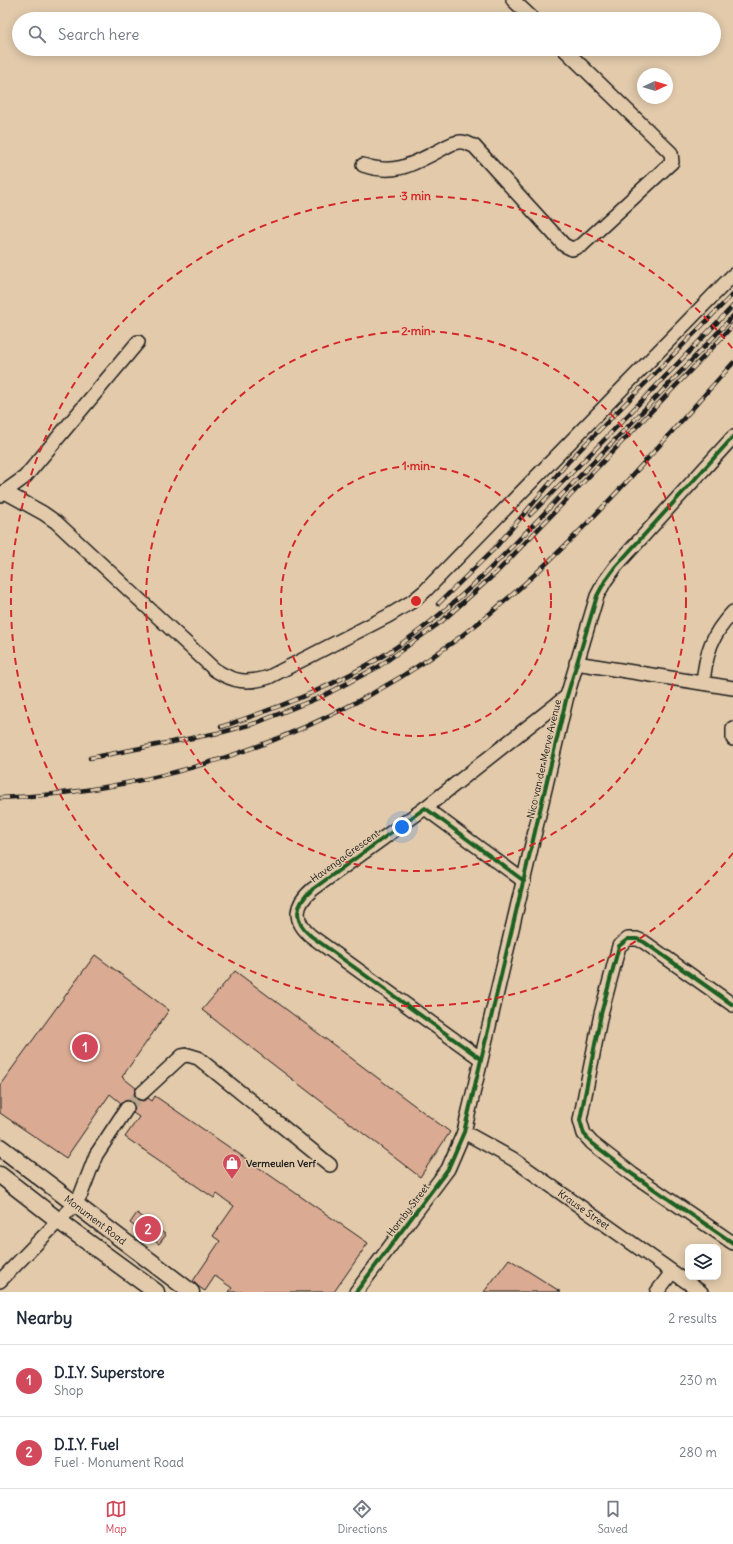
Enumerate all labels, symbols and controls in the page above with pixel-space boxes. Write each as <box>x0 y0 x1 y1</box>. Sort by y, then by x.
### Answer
search box <box>12 12 721 56</box>
icon: search <box>26 23 48 45</box>
text: Search here <box>58 25 139 44</box>
north arrow <box>637 68 673 104</box>
text: 3 min <box>401 188 431 203</box>
text: 2 min <box>401 323 431 338</box>
text: 1 min <box>402 458 430 473</box>
centre of rings <box>409 594 423 608</box>
street label: Nico van der Merve Avenue <box>524 698 564 820</box>
your location <box>392 817 412 837</box>
street label: Havenga Crescent <box>308 826 383 885</box>
pin: 1 <box>72 1032 98 1062</box>
shop icon: Vermeulen Verf <box>221 1152 243 1180</box>
place label: Vermeulen Verf <box>246 1157 316 1170</box>
street label: Hornby Street <box>384 1180 433 1239</box>
street label: Krause Street <box>556 1186 613 1232</box>
street label: Monument Road <box>62 1192 129 1247</box>
pin: 2 <box>135 1214 161 1244</box>
map controls <box>685 1244 721 1280</box>
button: layers <box>685 1244 721 1280</box>
text: Nearby <box>16 1307 72 1329</box>
text: 2 results <box>668 1310 717 1327</box>
text: D.I.Y. Superstore <box>54 1363 165 1382</box>
text: 1 <box>26 1372 32 1389</box>
text: 230 m <box>679 1372 717 1389</box>
text: Shop <box>54 1382 83 1399</box>
text: D.I.Y. Fuel <box>54 1435 119 1454</box>
text: 2 <box>25 1444 33 1461</box>
text: 280 m <box>679 1444 717 1461</box>
text: Fuel · Monument Road <box>54 1454 184 1471</box>
tab: Map <box>105 1498 127 1536</box>
tab: Directions <box>338 1498 387 1536</box>
tab: Saved <box>598 1498 628 1536</box>

